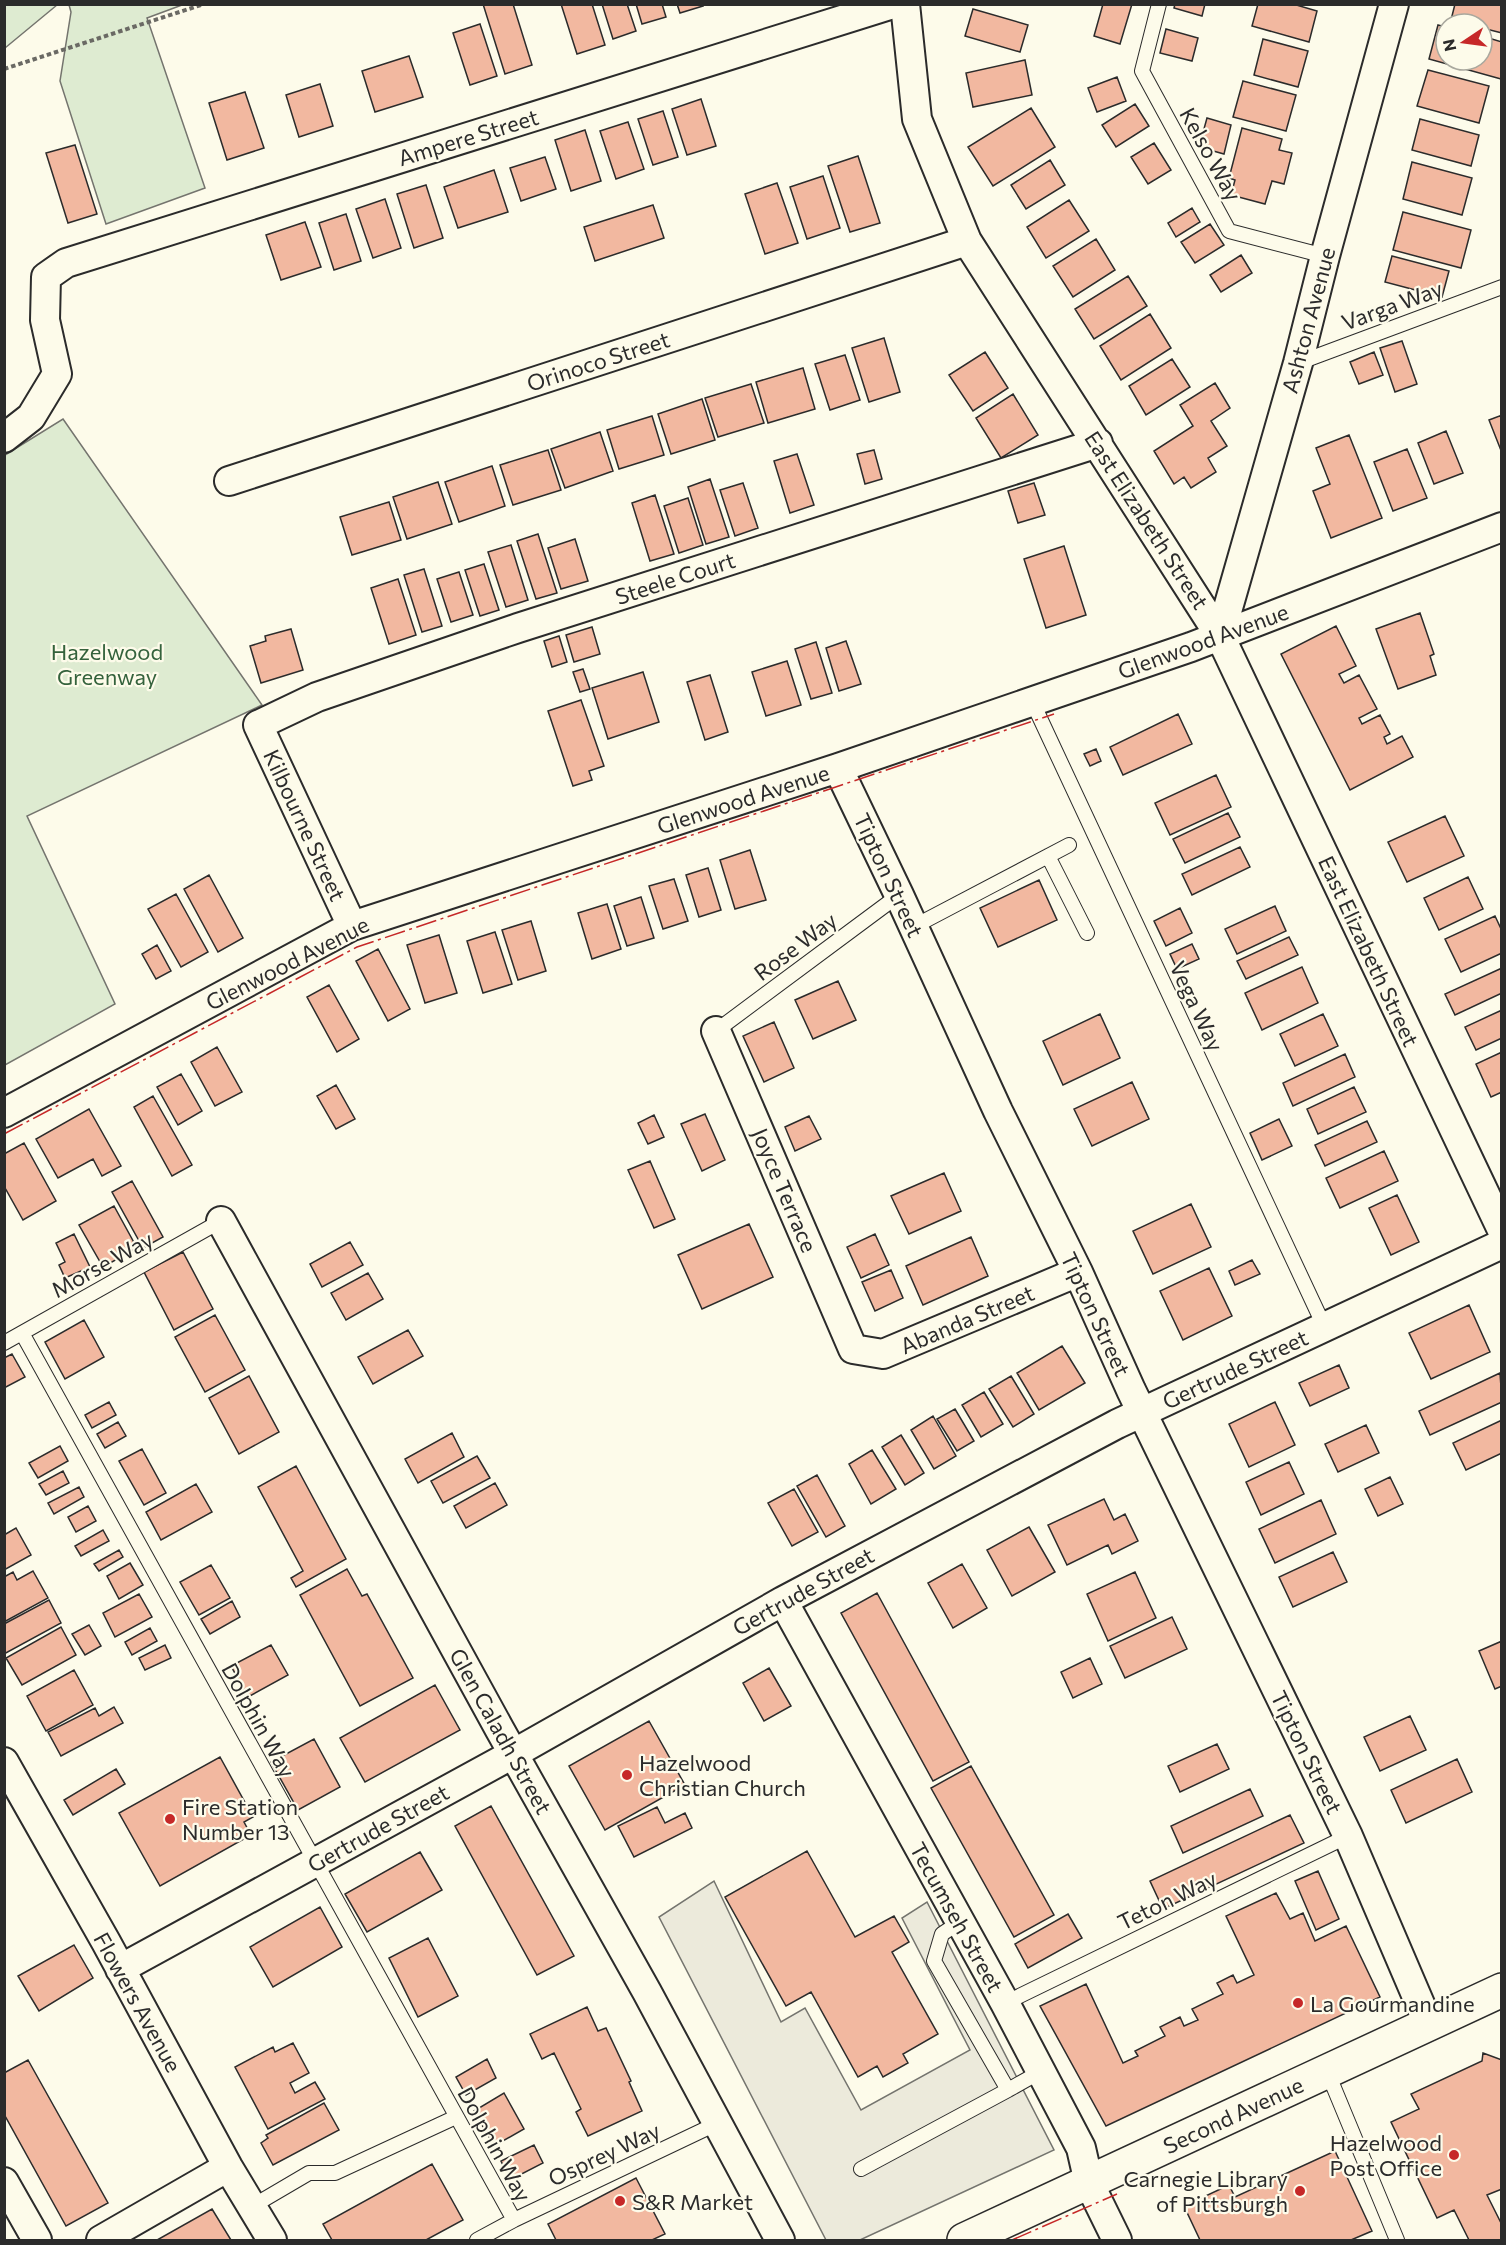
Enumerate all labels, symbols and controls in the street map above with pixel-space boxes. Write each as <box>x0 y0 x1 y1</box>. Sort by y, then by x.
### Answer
north arrow <box>1434 12 1494 72</box>
text: N <box>1438 38 1460 53</box>
street label: Ampere Street <box>395 103 541 171</box>
street label: Kelso Way <box>1174 103 1248 205</box>
street label: Ashton Avenue <box>1276 244 1340 396</box>
street label: Varga Way <box>1338 274 1446 336</box>
street label: Orinoco Street <box>523 325 673 397</box>
street label: East Elizabeth Street <box>1079 426 1215 614</box>
street label: Steele Court <box>612 546 738 610</box>
street label: Glenwood Avenue <box>1114 598 1292 684</box>
park label: Hazelwood Greenway <box>51 638 163 690</box>
street label: Kilbourne Street <box>258 745 352 905</box>
street label: Glenwood Avenue <box>653 758 833 840</box>
street label: Tipton Street <box>849 809 929 941</box>
street label: East Elizabeth Street <box>1313 852 1425 1050</box>
street label: Rose Way <box>748 906 842 986</box>
street label: Glenwood Avenue <box>201 910 373 1016</box>
street label: Vega Way <box>1164 957 1230 1055</box>
street label: Joyce Terrace <box>747 1124 823 1256</box>
street label: Morse Way <box>46 1225 158 1303</box>
street label: Tipton Street <box>1056 1248 1136 1380</box>
street label: Abanda Street <box>896 1279 1038 1359</box>
street label: Gertrude Street <box>1158 1324 1312 1414</box>
street label: Gertrude Street <box>728 1541 878 1641</box>
street label: Glen Caladh Street <box>444 1643 558 1819</box>
street label: Dolphin Way <box>216 1658 302 1782</box>
street label: Tipton Street <box>1266 1686 1348 1818</box>
place label: Hazelwood Christian Church <box>639 1749 806 1801</box>
marker: Hazelwood Christian Church <box>620 1768 634 1782</box>
street label: Gertrude Street <box>303 1778 453 1878</box>
place label: Fire Station Number 13 <box>182 1793 298 1845</box>
marker: Fire Station Number 13 <box>163 1812 177 1826</box>
street label: Tecumseh Street <box>905 1837 1009 1997</box>
street label: Teton Way <box>1113 1865 1221 1935</box>
street label: Flowers Avenue <box>88 1927 188 2077</box>
place label: La Gourmandine <box>1310 1990 1475 2017</box>
marker: La Gourmandine <box>1291 1996 1305 2010</box>
street label: Second Avenue <box>1159 2071 1307 2159</box>
street label: Dolphin Way <box>452 2082 538 2206</box>
street label: Osprey Way <box>544 2116 664 2192</box>
place label: Hazelwood Post Office <box>1329 2129 1442 2181</box>
marker: Hazelwood Post Office <box>1447 2148 1461 2162</box>
place label: Carnegie Library of Pittsburgh <box>1124 2165 1288 2217</box>
marker: Carnegie Library of Pittsburgh <box>1293 2184 1307 2198</box>
place label: S&R Market <box>632 2188 753 2215</box>
marker: S&R Market <box>613 2194 627 2208</box>

